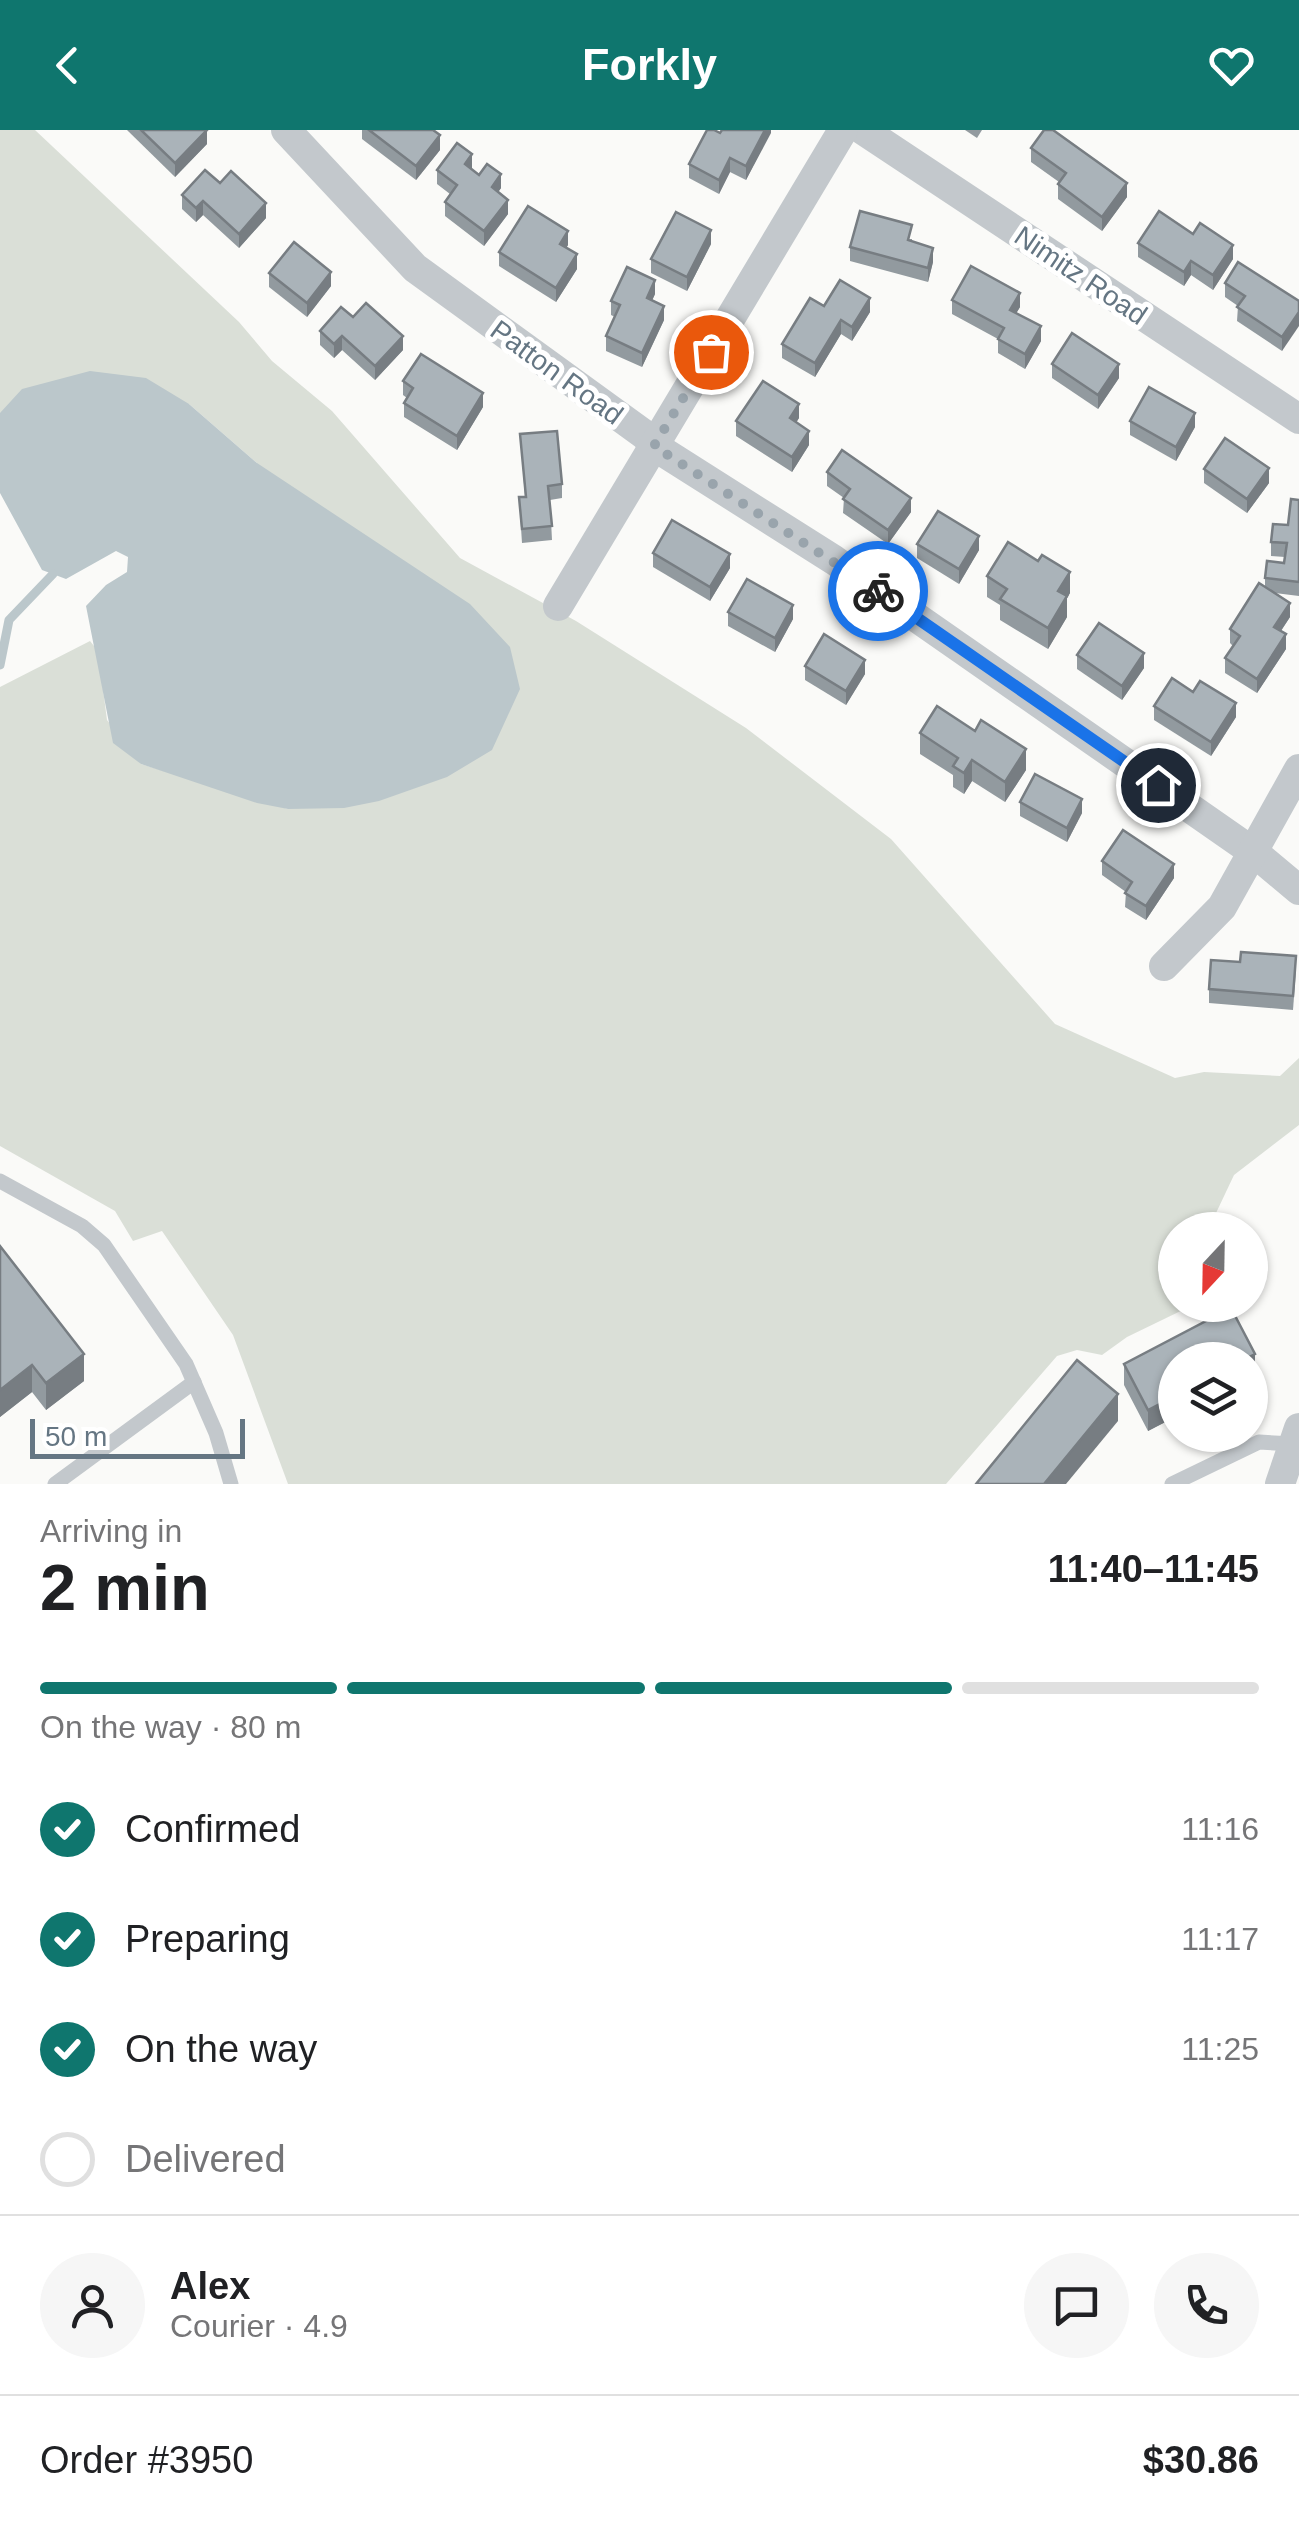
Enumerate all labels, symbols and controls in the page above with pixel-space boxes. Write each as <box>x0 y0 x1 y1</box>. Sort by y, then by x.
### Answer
icon: back <box>40 38 95 93</box>
icon: heart <box>1204 38 1259 93</box>
text: Forkly <box>582 39 717 90</box>
street label: Nimitz Road <box>1009 220 1153 331</box>
pin <box>669 310 754 395</box>
street label: Patton Road <box>485 314 629 431</box>
icon: bag <box>684 325 739 380</box>
courier <box>828 541 928 641</box>
icon: bike <box>851 564 906 619</box>
pin <box>1116 743 1201 828</box>
icon: home <box>1131 758 1186 813</box>
north arrow <box>1158 1212 1268 1322</box>
map controls <box>1158 1212 1268 1452</box>
button: layers <box>1158 1342 1268 1452</box>
scale bar <box>30 1414 245 1458</box>
text: 50 m <box>45 1421 107 1452</box>
text: Arriving in <box>40 1513 182 1549</box>
text: 11:40–11:45 <box>1048 1548 1259 1590</box>
text: 2 min <box>40 1551 210 1624</box>
text: On the way · 80 m <box>40 1709 301 1745</box>
icon: check <box>40 1802 95 1857</box>
text: Confirmed <box>125 1808 300 1850</box>
text: 11:16 <box>1181 1811 1259 1847</box>
icon: check <box>40 1912 95 1967</box>
text: Preparing <box>125 1918 290 1960</box>
text: 11:17 <box>1181 1921 1259 1957</box>
icon: check <box>40 2022 95 2077</box>
text: On the way <box>125 2028 317 2070</box>
text: 11:25 <box>1181 2031 1259 2067</box>
text: Delivered <box>125 2138 286 2180</box>
button: person <box>40 2253 145 2358</box>
button: chat <box>1024 2253 1129 2358</box>
button: phone <box>1154 2253 1259 2358</box>
text: Alex <box>170 2265 250 2307</box>
text: Courier · 4.9 <box>170 2308 348 2344</box>
text: Order #3950 <box>40 2439 253 2481</box>
text: $30.86 <box>1143 2439 1259 2481</box>

